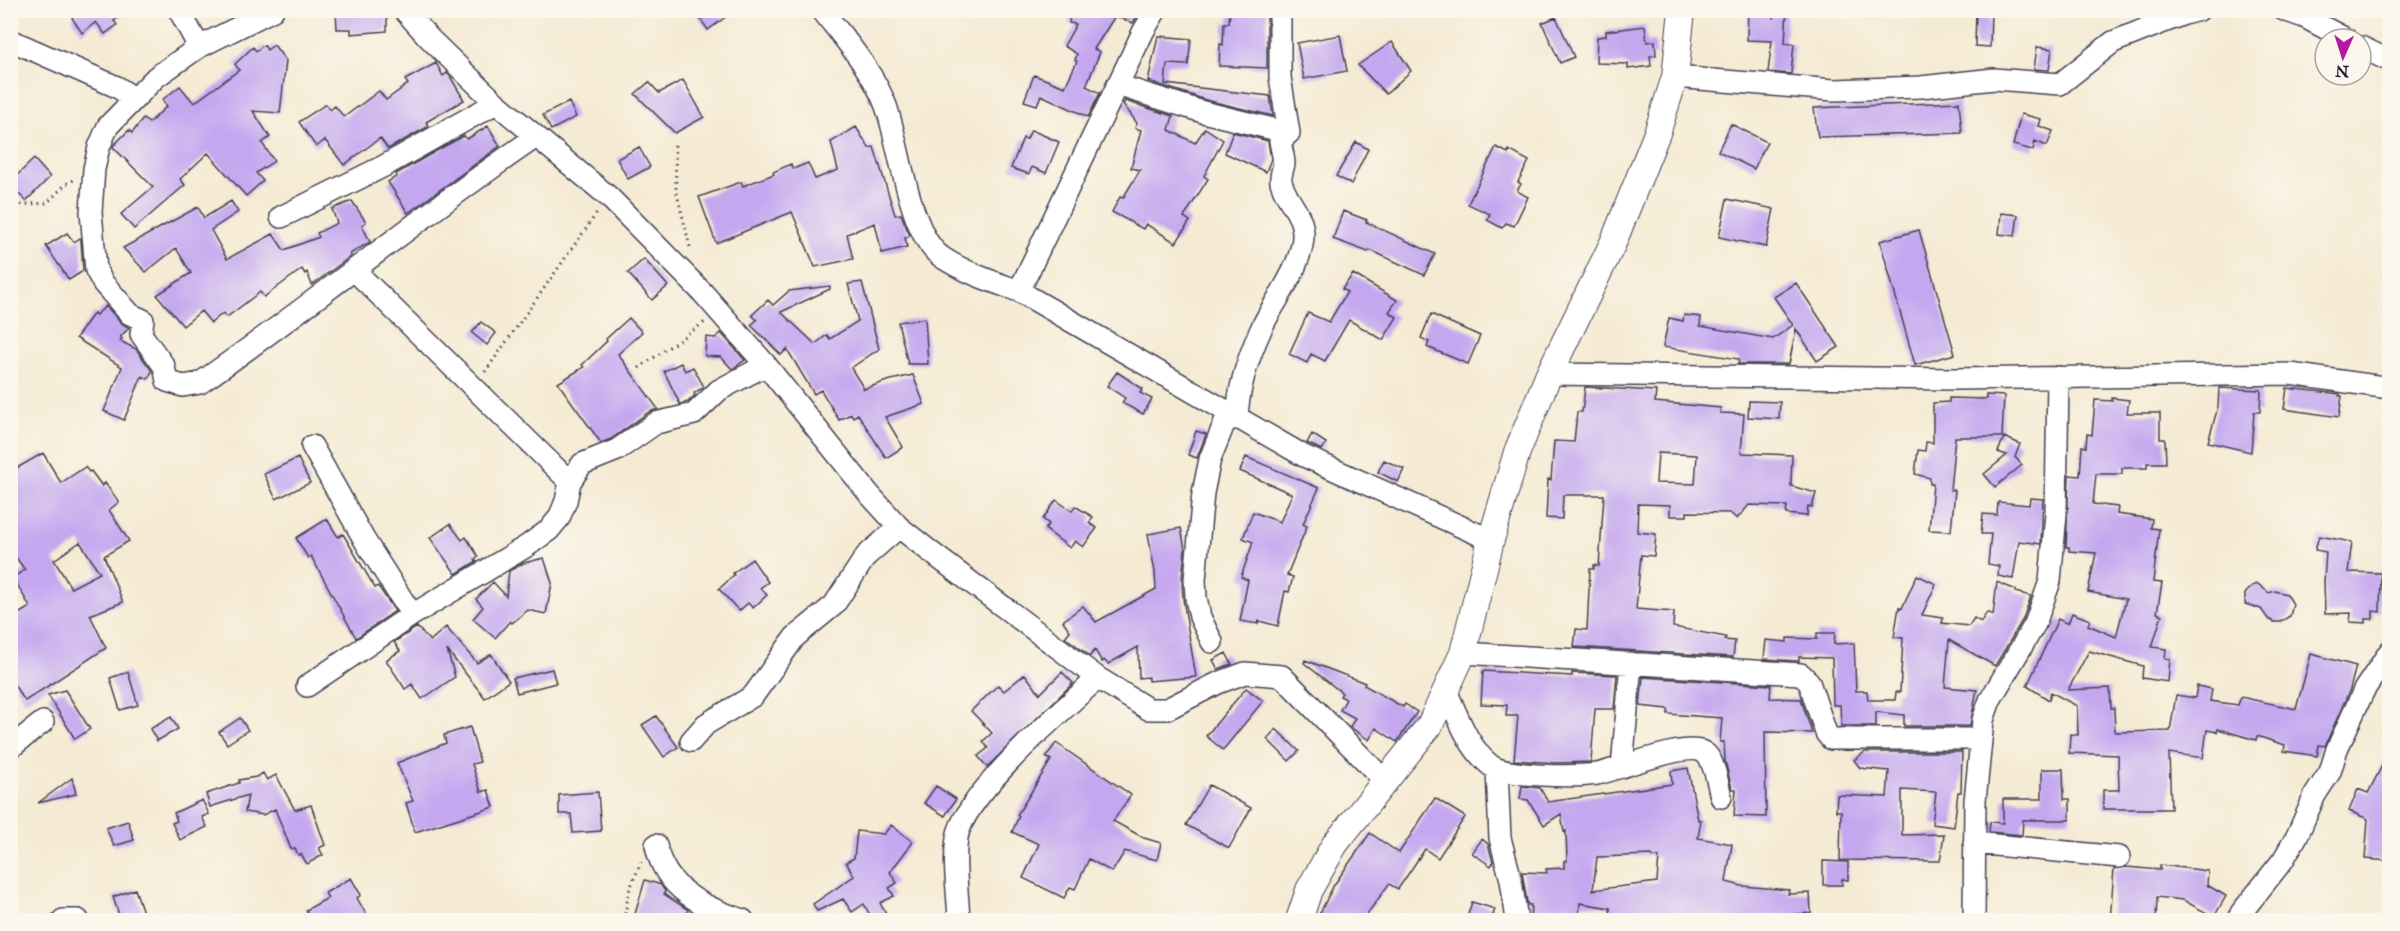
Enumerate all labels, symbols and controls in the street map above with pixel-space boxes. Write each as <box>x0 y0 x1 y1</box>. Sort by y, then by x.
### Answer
north arrow <box>2313 27 2373 87</box>
text: N <box>2335 62 2350 81</box>

